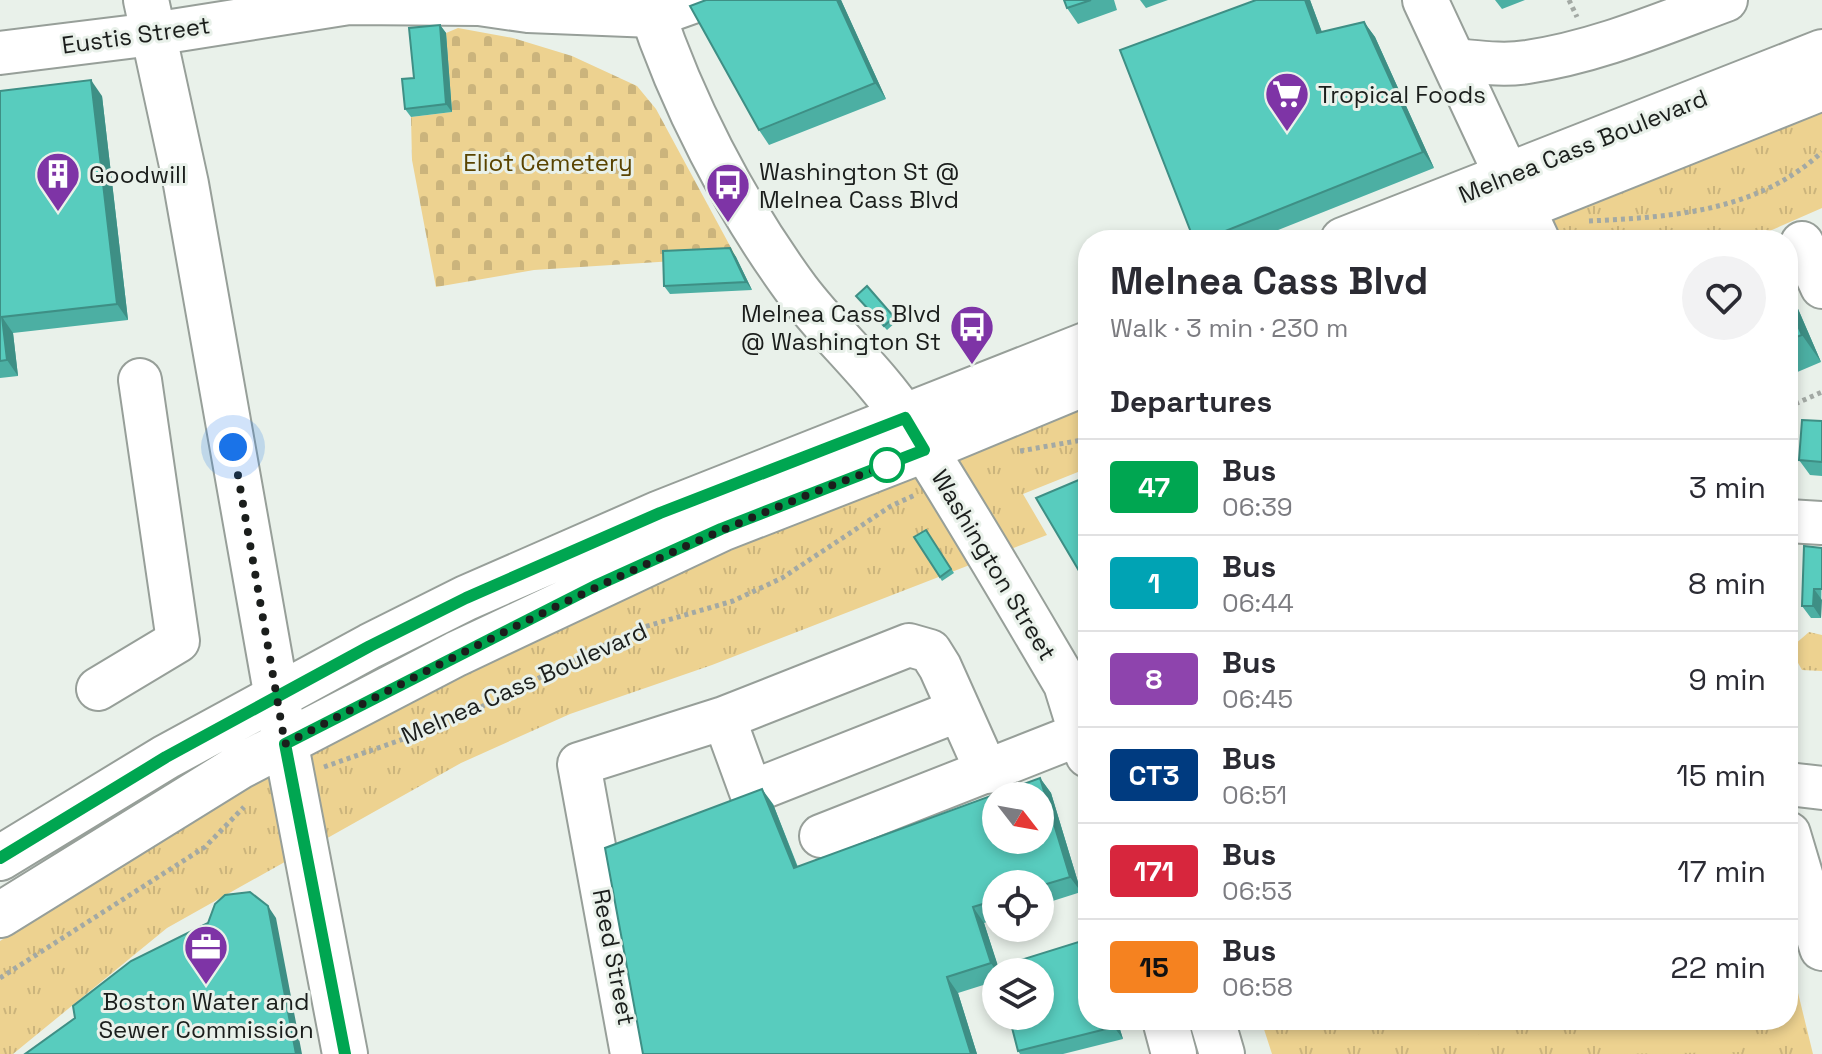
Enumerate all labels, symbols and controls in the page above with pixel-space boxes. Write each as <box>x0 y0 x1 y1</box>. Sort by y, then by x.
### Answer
street label: Eustis Street <box>60 9 212 61</box>
supermarket icon: Tropical Foods <box>1263 70 1311 133</box>
place label: Tropical Foods <box>1318 79 1486 110</box>
street label: Melnea Cass Boulevard <box>1454 82 1712 210</box>
park label: Eliot Cemetery <box>463 147 633 178</box>
building icon: Goodwill <box>34 150 82 213</box>
place label: Washington St @ Melnea Cass Blvd <box>759 156 960 215</box>
place label: Goodwill <box>89 159 187 190</box>
bus stop icon: Washington St @ Melnea Cass Blvd <box>704 161 752 224</box>
button: heart <box>1682 256 1766 340</box>
text: Melnea Cass Blvd <box>1110 257 1428 305</box>
place label: Melnea Cass Blvd @ Washington St <box>741 298 941 357</box>
bus stop icon: Melnea Cass Blvd @ Washington St <box>948 303 996 366</box>
text: Walk · 3 min · 230 m <box>1110 311 1348 345</box>
text: Departures <box>1110 382 1272 421</box>
your location <box>213 427 253 467</box>
unlabelled marker <box>870 448 904 482</box>
text: Bus <box>1222 451 1276 490</box>
street label: Washington Street <box>925 464 1063 666</box>
text: 3 min <box>1689 468 1766 507</box>
text: 47 <box>1138 469 1170 505</box>
text: 06:39 <box>1222 490 1293 524</box>
text: Bus <box>1222 547 1276 586</box>
text: 8 min <box>1688 564 1766 603</box>
text: 1 <box>1148 565 1160 601</box>
text: 06:44 <box>1222 586 1294 620</box>
street label: Melnea Cass Boulevard <box>396 615 652 751</box>
text: Bus <box>1222 643 1276 682</box>
text: 9 min <box>1688 660 1766 699</box>
text: 8 <box>1146 661 1162 697</box>
text: 06:45 <box>1222 682 1293 716</box>
text: Bus <box>1222 739 1276 778</box>
text: 15 min <box>1676 756 1766 795</box>
text: CT3 <box>1128 757 1180 793</box>
text: 06:51 <box>1222 778 1287 812</box>
north arrow <box>982 782 1054 854</box>
map controls <box>982 782 1054 1030</box>
text: Bus <box>1222 835 1276 874</box>
text: 17 min <box>1677 852 1766 891</box>
text: 171 <box>1134 853 1174 889</box>
button: locate <box>982 870 1054 942</box>
text: 06:53 <box>1222 874 1292 908</box>
street label: Reed Street <box>586 886 642 1028</box>
office icon: Boston Water and Sewer Commission <box>182 923 230 986</box>
text: Bus <box>1222 931 1276 970</box>
text: 22 min <box>1671 948 1766 987</box>
text: 15 <box>1139 949 1169 985</box>
button: layers <box>982 958 1054 1030</box>
text: 06:58 <box>1222 970 1293 1004</box>
place label: Boston Water and Sewer Commission <box>98 986 314 1045</box>

